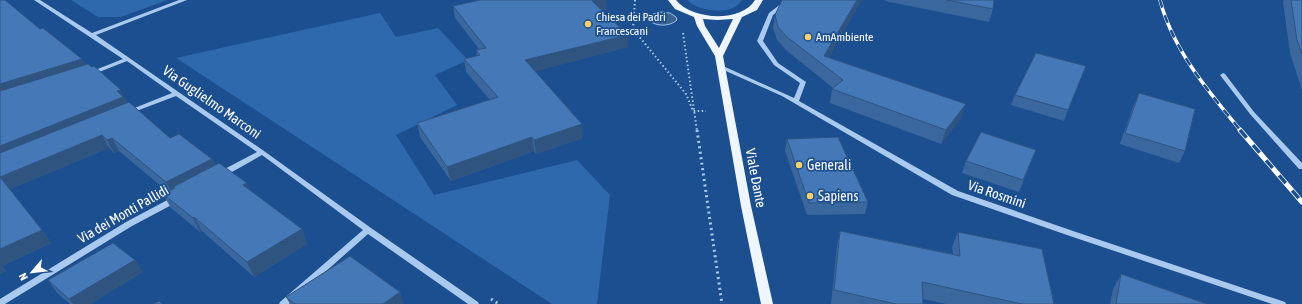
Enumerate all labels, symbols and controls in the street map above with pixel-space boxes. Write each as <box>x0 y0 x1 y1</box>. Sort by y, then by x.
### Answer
place label: Chiesa dei Padri Francescani <box>596 10 666 38</box>
marker: Chiesa dei Padri Francescani <box>583 19 593 29</box>
place label: AmAmbiente <box>816 30 874 44</box>
marker: AmAmbiente <box>803 32 813 42</box>
street label: Via Guglielmo Marconi <box>160 62 264 142</box>
street label: Viale Dante <box>742 147 770 209</box>
place label: Generali <box>807 157 851 173</box>
marker: Generali <box>794 160 804 170</box>
street label: Via Rosmini <box>966 177 1028 211</box>
street label: Via dei Monti Pallidi <box>75 182 171 246</box>
place label: Sapiens <box>818 188 858 204</box>
marker: Sapiens <box>805 191 815 201</box>
north arrow <box>12 252 52 292</box>
text: N <box>16 271 30 282</box>

